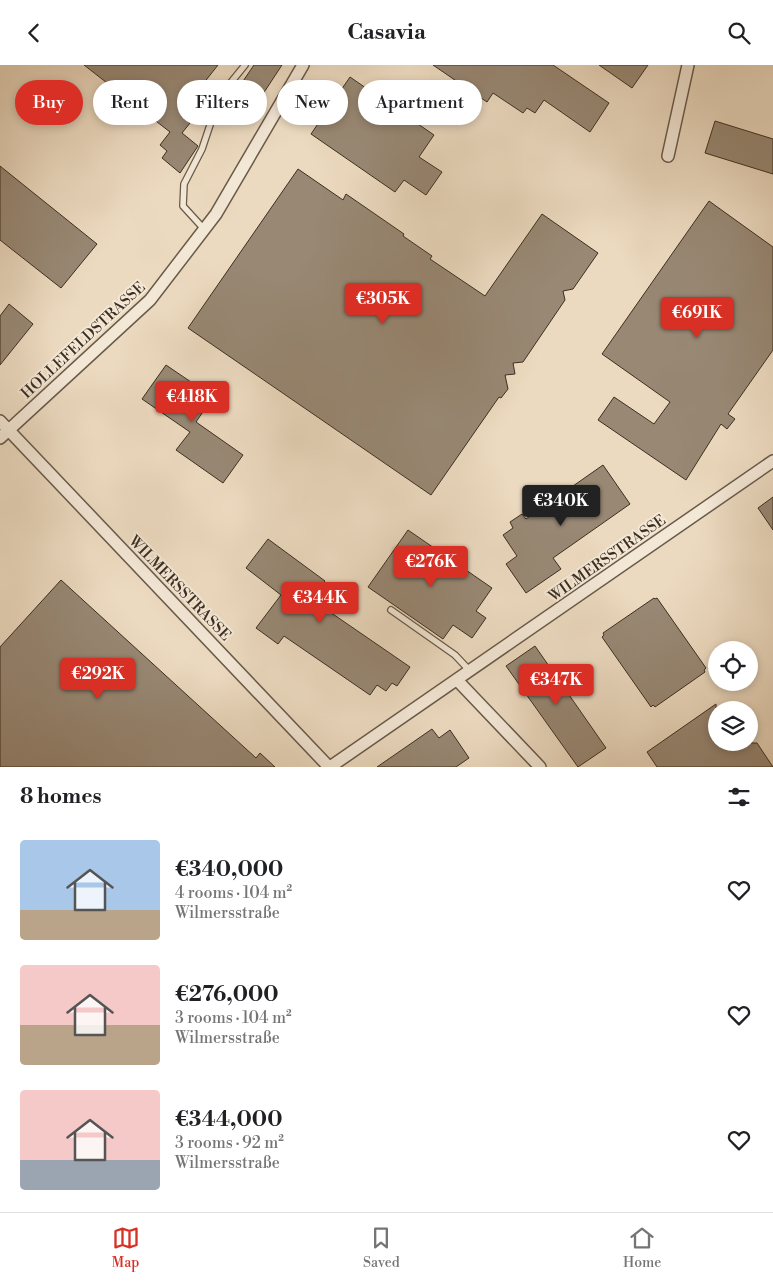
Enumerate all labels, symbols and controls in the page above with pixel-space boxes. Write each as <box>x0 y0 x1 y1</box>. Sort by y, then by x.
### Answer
icon: back <box>20 19 48 47</box>
text: Casavia <box>347 19 426 46</box>
icon: search <box>725 19 753 47</box>
chip: Buy <box>15 80 83 125</box>
chip: Rent <box>93 80 167 125</box>
chip: Filters <box>177 80 267 125</box>
chip: New <box>277 80 348 125</box>
chip: Apartment <box>358 80 482 125</box>
street label: HOLLEFELDSTRASSE <box>17 278 149 403</box>
pin: €305K <box>348 283 418 325</box>
text: €305K <box>356 289 410 309</box>
pin: €691K <box>662 297 732 339</box>
text: €691K <box>672 303 722 323</box>
pin: €418K <box>157 381 227 423</box>
text: €418K <box>166 387 218 407</box>
pin: €340K <box>526 485 596 527</box>
text: €340K <box>533 491 589 511</box>
street label: WILMERSSTRASSE <box>544 511 670 607</box>
street label: WILMERSSTRASSE <box>124 531 235 645</box>
pin: €276K <box>396 545 466 588</box>
text: €276K <box>405 552 457 572</box>
pin: €344K <box>285 581 355 624</box>
text: €344K <box>293 588 347 608</box>
map controls <box>708 641 758 751</box>
button: locate <box>708 641 758 691</box>
pin: €292K <box>63 657 133 700</box>
pin: €347K <box>521 663 591 706</box>
text: €292K <box>71 664 125 684</box>
text: €347K <box>530 670 582 690</box>
button: layers <box>708 701 758 751</box>
icon: filters <box>725 783 753 811</box>
text: 8 homes <box>20 784 102 810</box>
text: €340,000 <box>175 857 283 883</box>
icon: home <box>60 860 120 920</box>
icon: heart <box>725 876 753 904</box>
text: 4 rooms · 104 m² <box>175 883 292 903</box>
text: Wilmersstraße <box>175 903 280 923</box>
text: €276,000 <box>175 982 279 1008</box>
icon: home <box>60 985 120 1045</box>
icon: heart <box>725 1001 753 1029</box>
text: 3 rooms · 104 m² <box>175 1008 292 1028</box>
text: Wilmersstraße <box>175 1028 280 1048</box>
text: €344,000 <box>175 1107 282 1133</box>
icon: home <box>60 1110 120 1170</box>
icon: heart <box>725 1126 753 1154</box>
text: 3 rooms · 92 m² <box>175 1133 284 1153</box>
text: Wilmersstraße <box>175 1153 280 1173</box>
tab: Map <box>112 1224 140 1272</box>
tab: Saved <box>363 1224 400 1272</box>
tab: Home <box>623 1224 661 1272</box>

